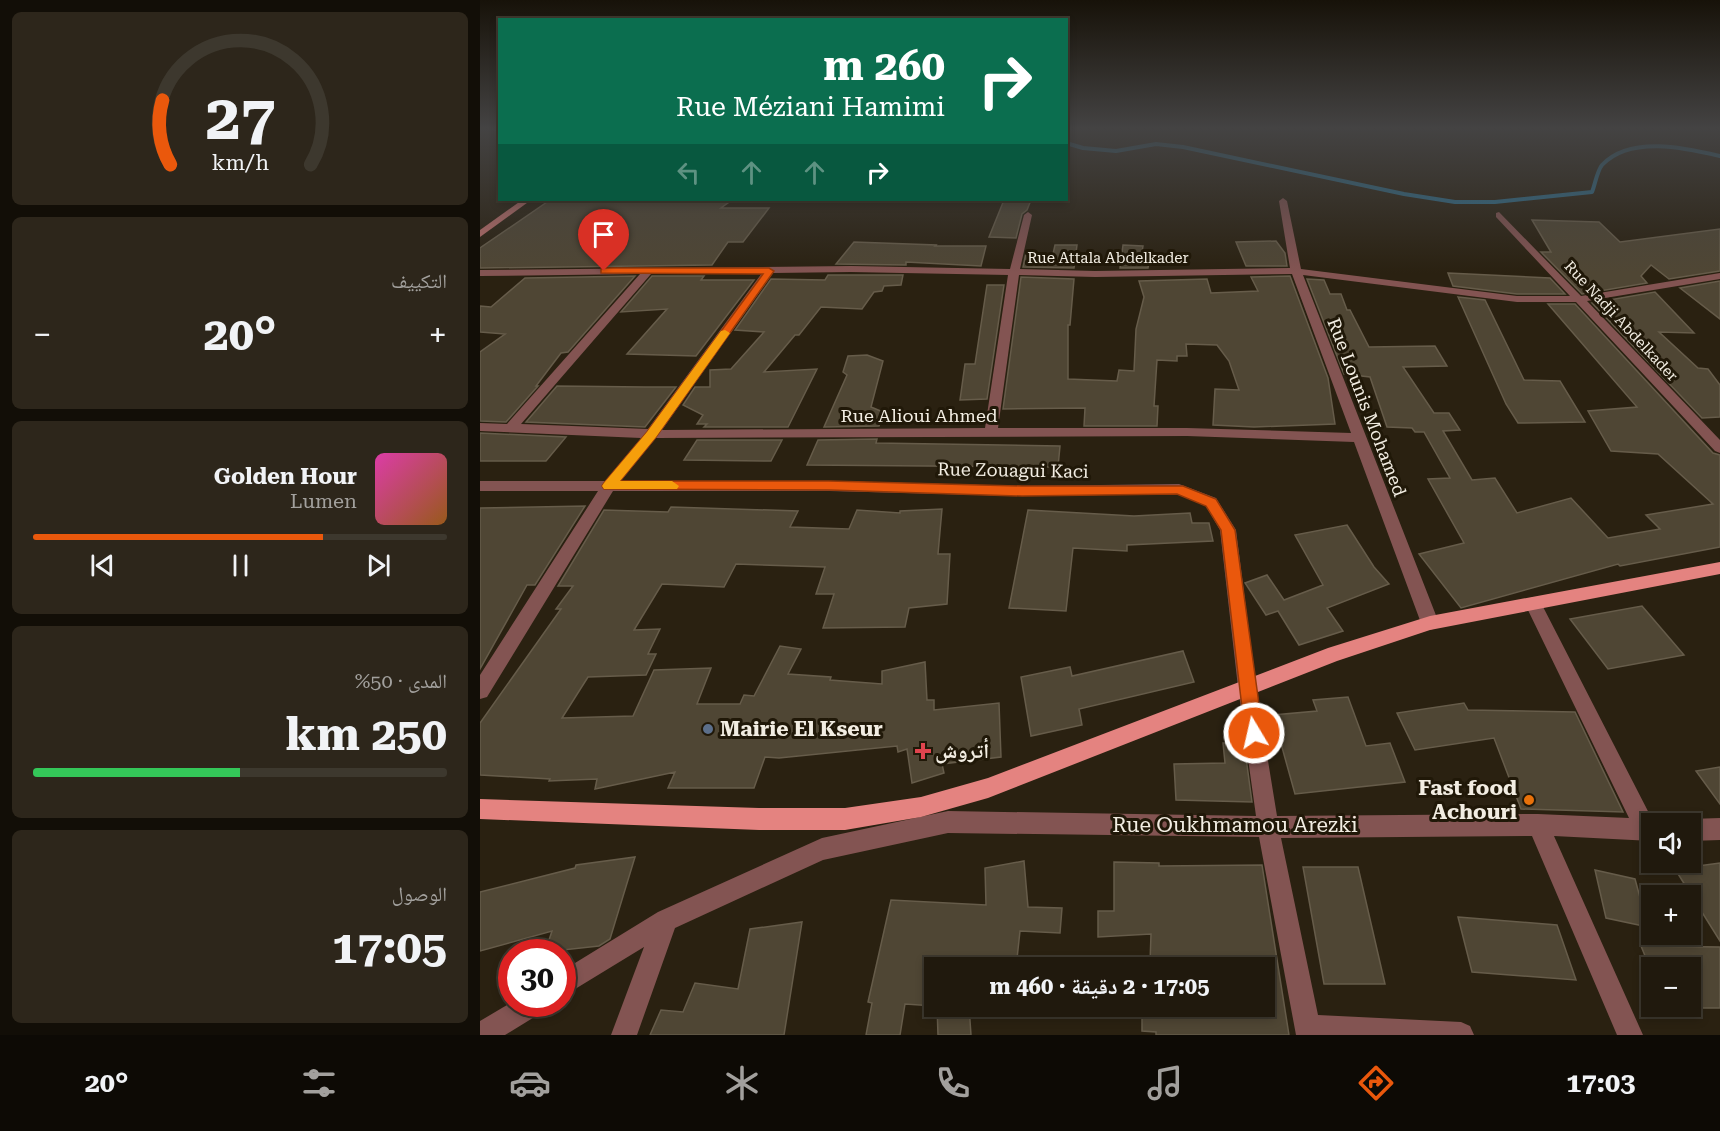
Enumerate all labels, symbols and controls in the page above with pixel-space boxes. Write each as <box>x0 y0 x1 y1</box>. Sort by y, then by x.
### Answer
text: 260 m <box>823 41 945 90</box>
icon: right <box>966 42 1044 120</box>
text: 27 <box>205 81 275 154</box>
text: Rue Méziani Hamimi <box>676 91 945 123</box>
text: km/h <box>211 151 269 176</box>
icon: left <box>672 156 705 189</box>
icon: ahead <box>735 156 768 189</box>
icon: ahead <box>798 156 831 189</box>
icon: right <box>861 156 894 189</box>
pin <box>578 209 629 271</box>
icon: arrive <box>587 218 620 251</box>
street label: Rue Attala Abdelkader <box>1027 249 1189 267</box>
street label: Rue Nadji Abdelkader <box>1561 257 1681 385</box>
text: التكييف <box>391 269 447 293</box>
text: 20° <box>204 308 276 361</box>
text: − <box>33 315 51 354</box>
text: + <box>429 315 447 354</box>
street label: Rue Lounis Mohamed <box>1323 315 1411 500</box>
street label: Rue Alioui Ahmed <box>841 405 998 426</box>
street label: Rue Zouagui Kaci <box>937 458 1089 482</box>
text: Golden Hour <box>214 464 357 489</box>
text: Lumen <box>290 489 357 513</box>
icon: previous <box>86 549 119 582</box>
icon: pause <box>224 549 257 582</box>
icon: next <box>362 549 395 582</box>
text: المدى · 50% <box>355 669 447 693</box>
position arrow <box>1222 701 1286 765</box>
text: 250 km <box>286 708 447 761</box>
place label: Mairie El Kseur <box>720 717 883 741</box>
marker: Mairie El Kseur <box>701 722 715 736</box>
place label: أتروش <box>935 737 989 764</box>
marker: أتروش <box>916 744 930 758</box>
place label: Fast food Achouri <box>1418 776 1517 824</box>
marker: Fast food Achouri <box>1522 793 1536 807</box>
street label: Rue Oukhmamou Arezki <box>1112 813 1358 837</box>
map controls <box>1641 813 1701 1017</box>
button: sound <box>1641 813 1701 873</box>
text: الوصول <box>392 882 447 906</box>
button: + <box>1641 885 1701 945</box>
text: 17:05 <box>332 921 447 974</box>
speed limit sign: 30 <box>498 939 576 1017</box>
button: − <box>1641 957 1701 1017</box>
text: 17:05 · 2 دقيقة · 460 m <box>989 974 1210 999</box>
icon: filters <box>298 1062 340 1104</box>
icon: car <box>509 1062 551 1104</box>
icon: climate <box>721 1062 763 1104</box>
icon: phone <box>932 1062 974 1104</box>
icon: music <box>1144 1062 1186 1104</box>
icon: directions <box>1355 1062 1397 1104</box>
text: 20° <box>85 1067 128 1099</box>
text: 17:03 <box>1566 1067 1635 1099</box>

